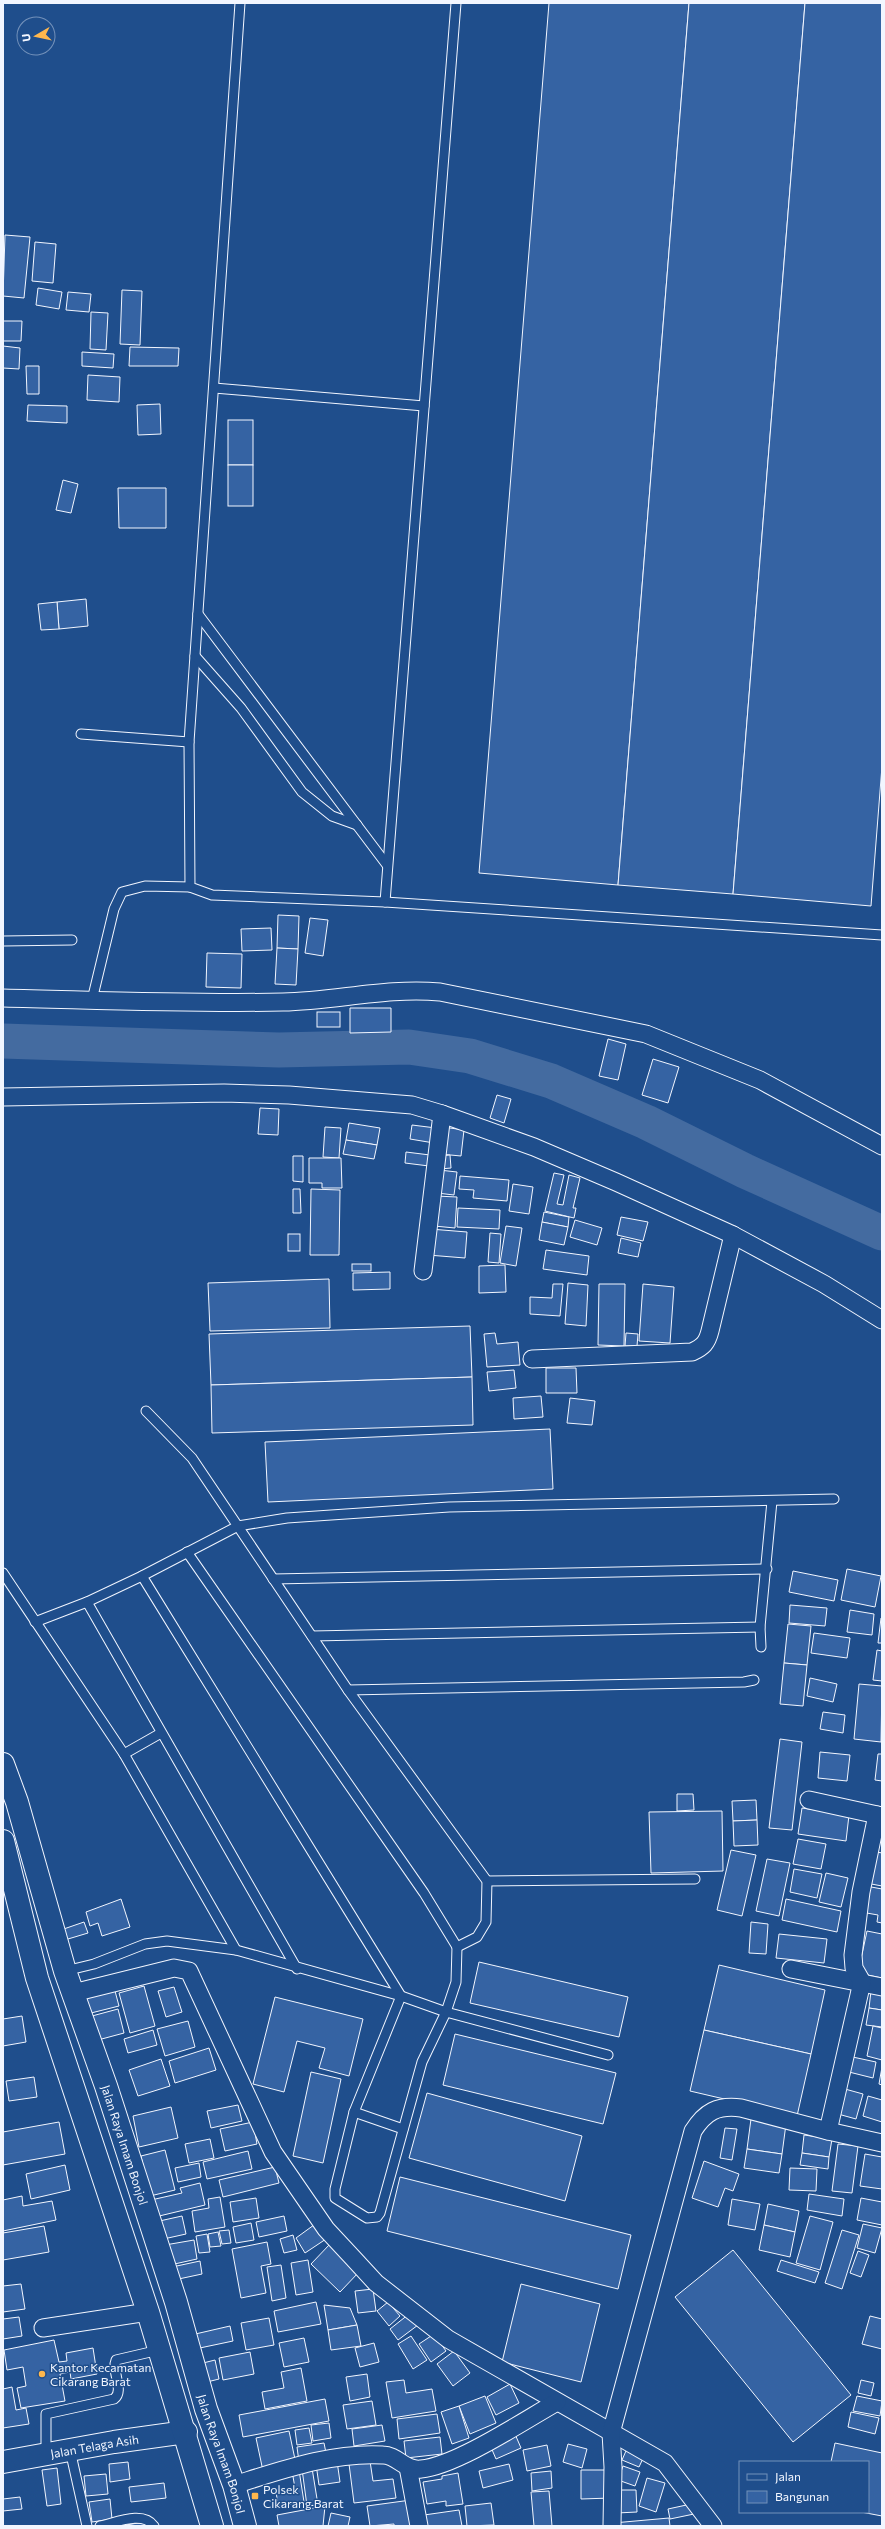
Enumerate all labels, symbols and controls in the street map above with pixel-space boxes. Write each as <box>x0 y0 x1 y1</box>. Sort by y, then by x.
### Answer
north arrow <box>16 16 56 56</box>
text: U <box>19 33 33 43</box>
street label: Jalan Raya Imam Bonjol <box>98 2083 151 2206</box>
place label: Kantor Kecamatan Cikarang Barat <box>50 2360 151 2388</box>
marker: Kantor Kecamatan Cikarang Barat <box>37 2369 47 2379</box>
street label: Jalan Raya Imam Bonjol <box>194 2393 248 2515</box>
street label: Jalan Telaga Asih <box>49 2432 140 2461</box>
legend <box>739 2461 869 2513</box>
text: Jalan <box>775 2469 801 2484</box>
place label: Polsek Cikarang Barat <box>263 2482 344 2510</box>
text: Bangunan <box>775 2489 829 2503</box>
marker: Polsek Cikarang Barat <box>250 2491 260 2501</box>

